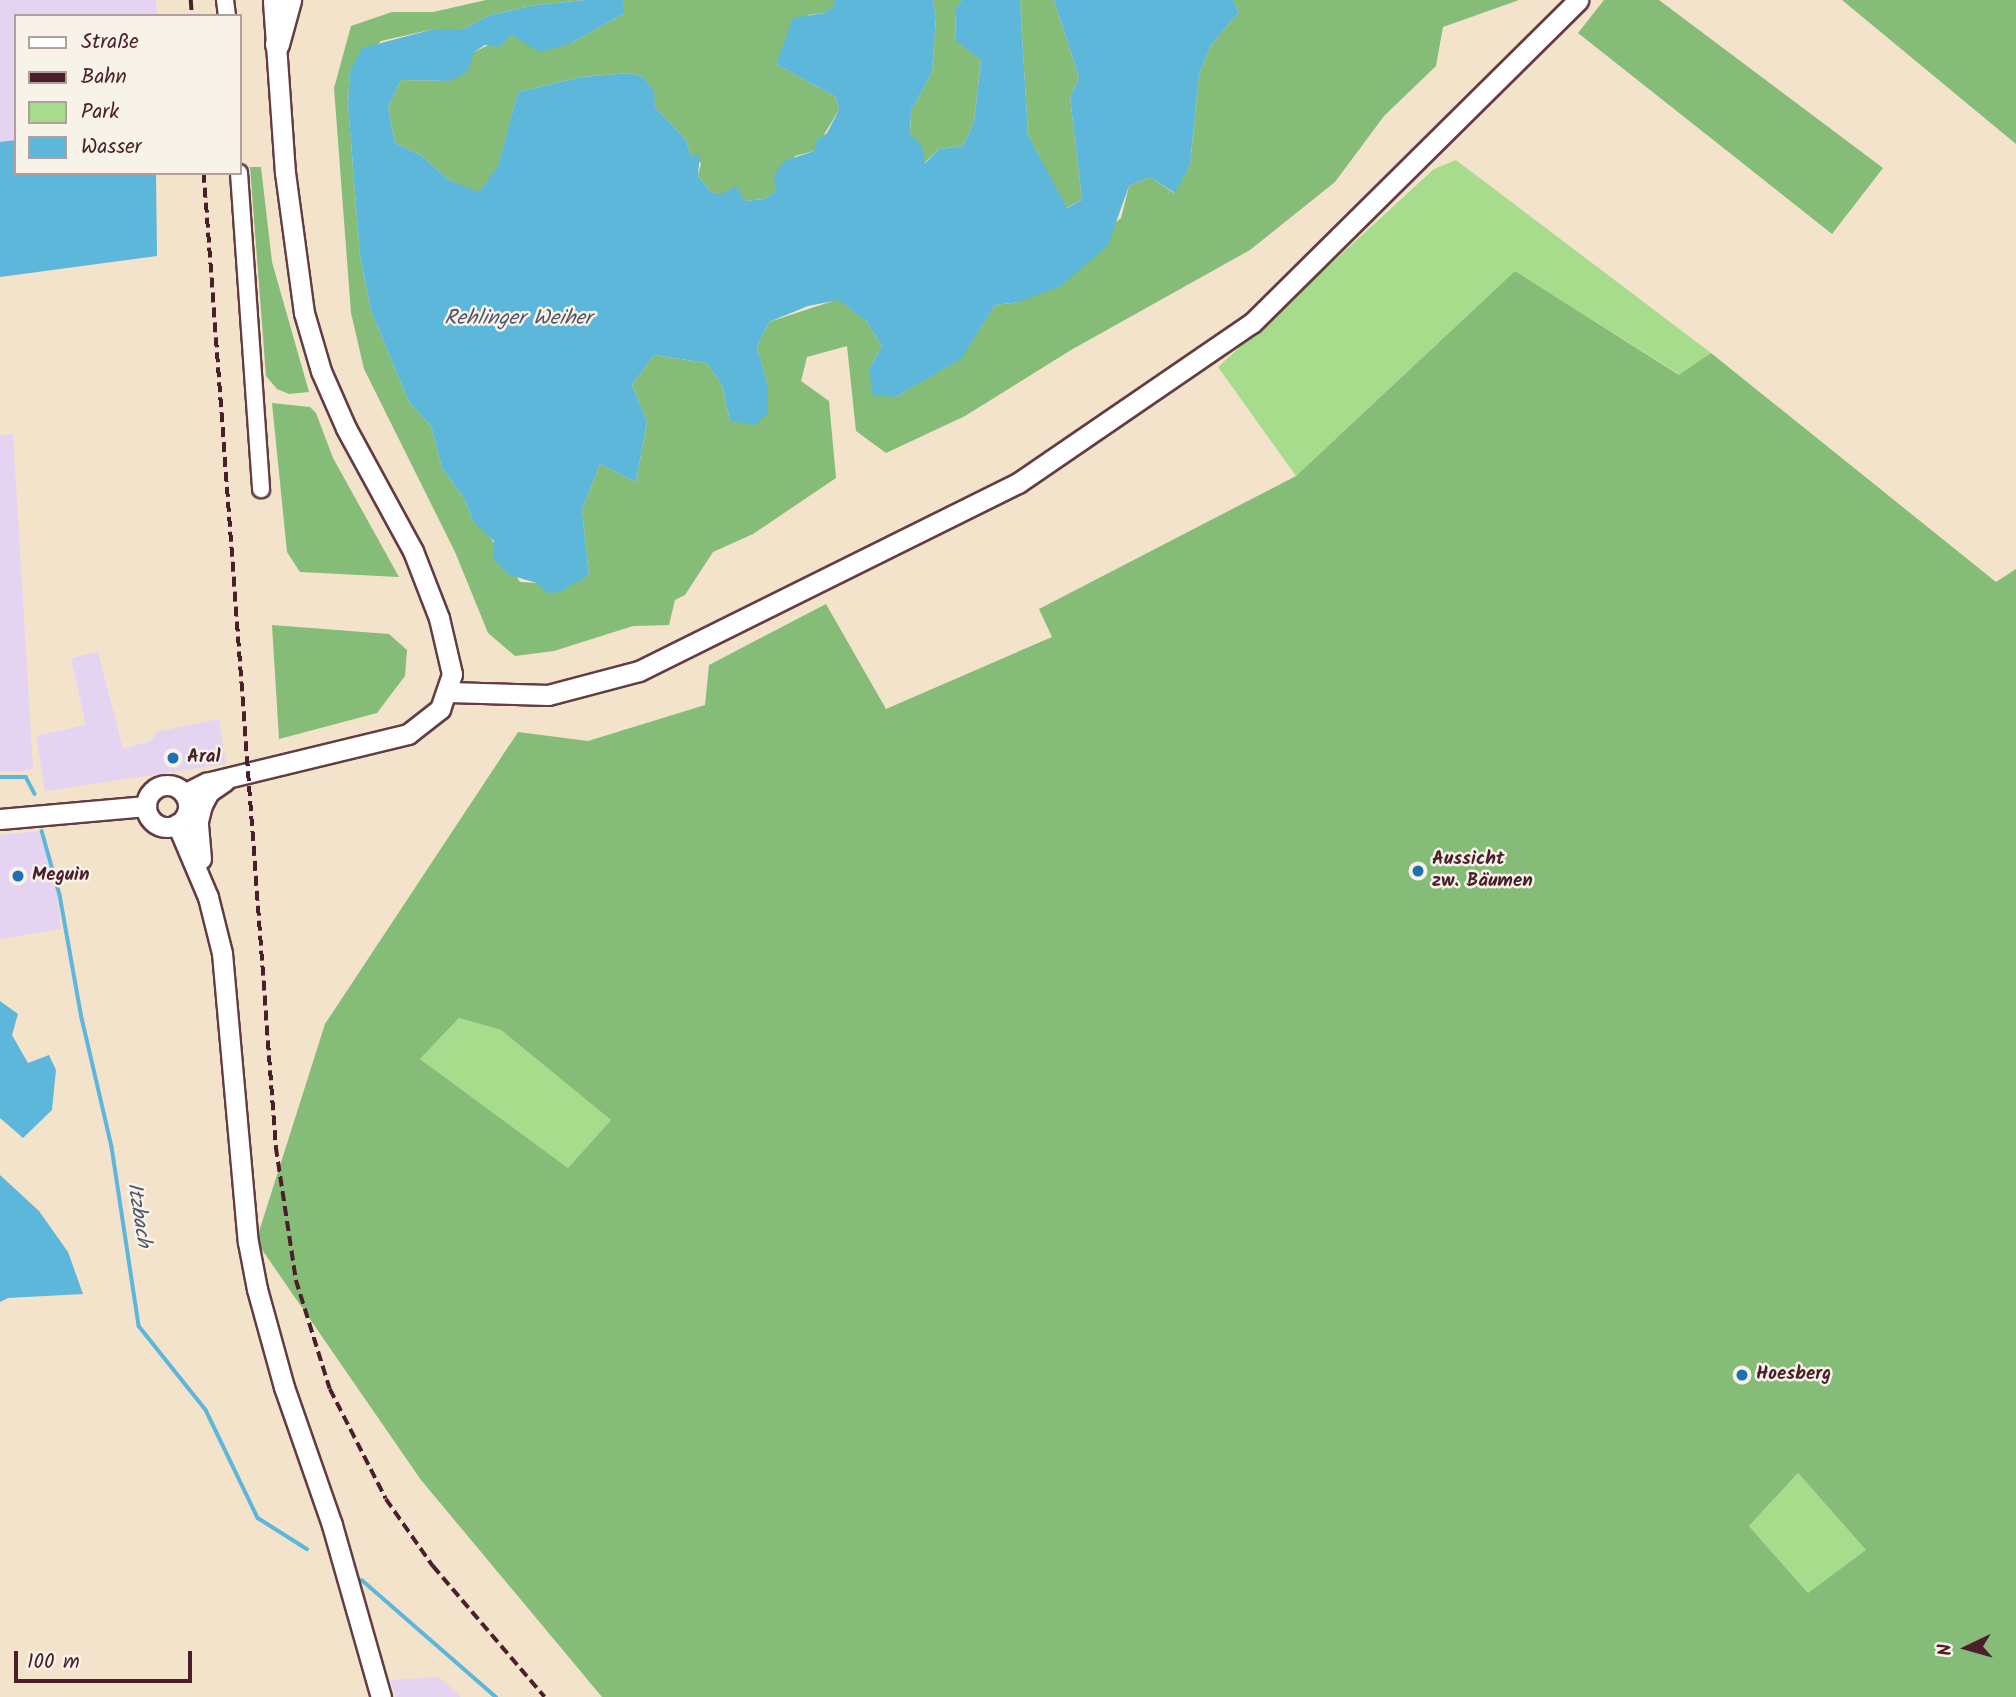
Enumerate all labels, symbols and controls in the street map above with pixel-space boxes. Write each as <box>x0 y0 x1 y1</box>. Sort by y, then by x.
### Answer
legend <box>14 14 242 175</box>
text: Straße <box>81 26 139 59</box>
text: Bahn <box>81 61 127 94</box>
text: Park <box>81 96 119 129</box>
text: Wasser <box>81 131 142 164</box>
water label: Rehlinger Weiher <box>444 306 592 332</box>
place label: Aral <box>187 747 221 769</box>
marker: Aral <box>165 750 181 766</box>
place label: Aussicht zw. Bäumen <box>1432 849 1533 893</box>
marker: Aussicht zw. Bäumen <box>1410 863 1426 879</box>
place label: Meguin <box>32 865 89 887</box>
marker: Meguin <box>10 868 26 884</box>
water label: Itzbach <box>120 1181 156 1249</box>
place label: Hoesberg <box>1756 1364 1831 1386</box>
marker: Hoesberg <box>1734 1367 1750 1383</box>
north arrow <box>1932 1613 2002 1683</box>
scale bar <box>18 1638 196 1682</box>
text: N <box>1931 1643 1962 1657</box>
text: 100 m <box>27 1646 80 1679</box>

